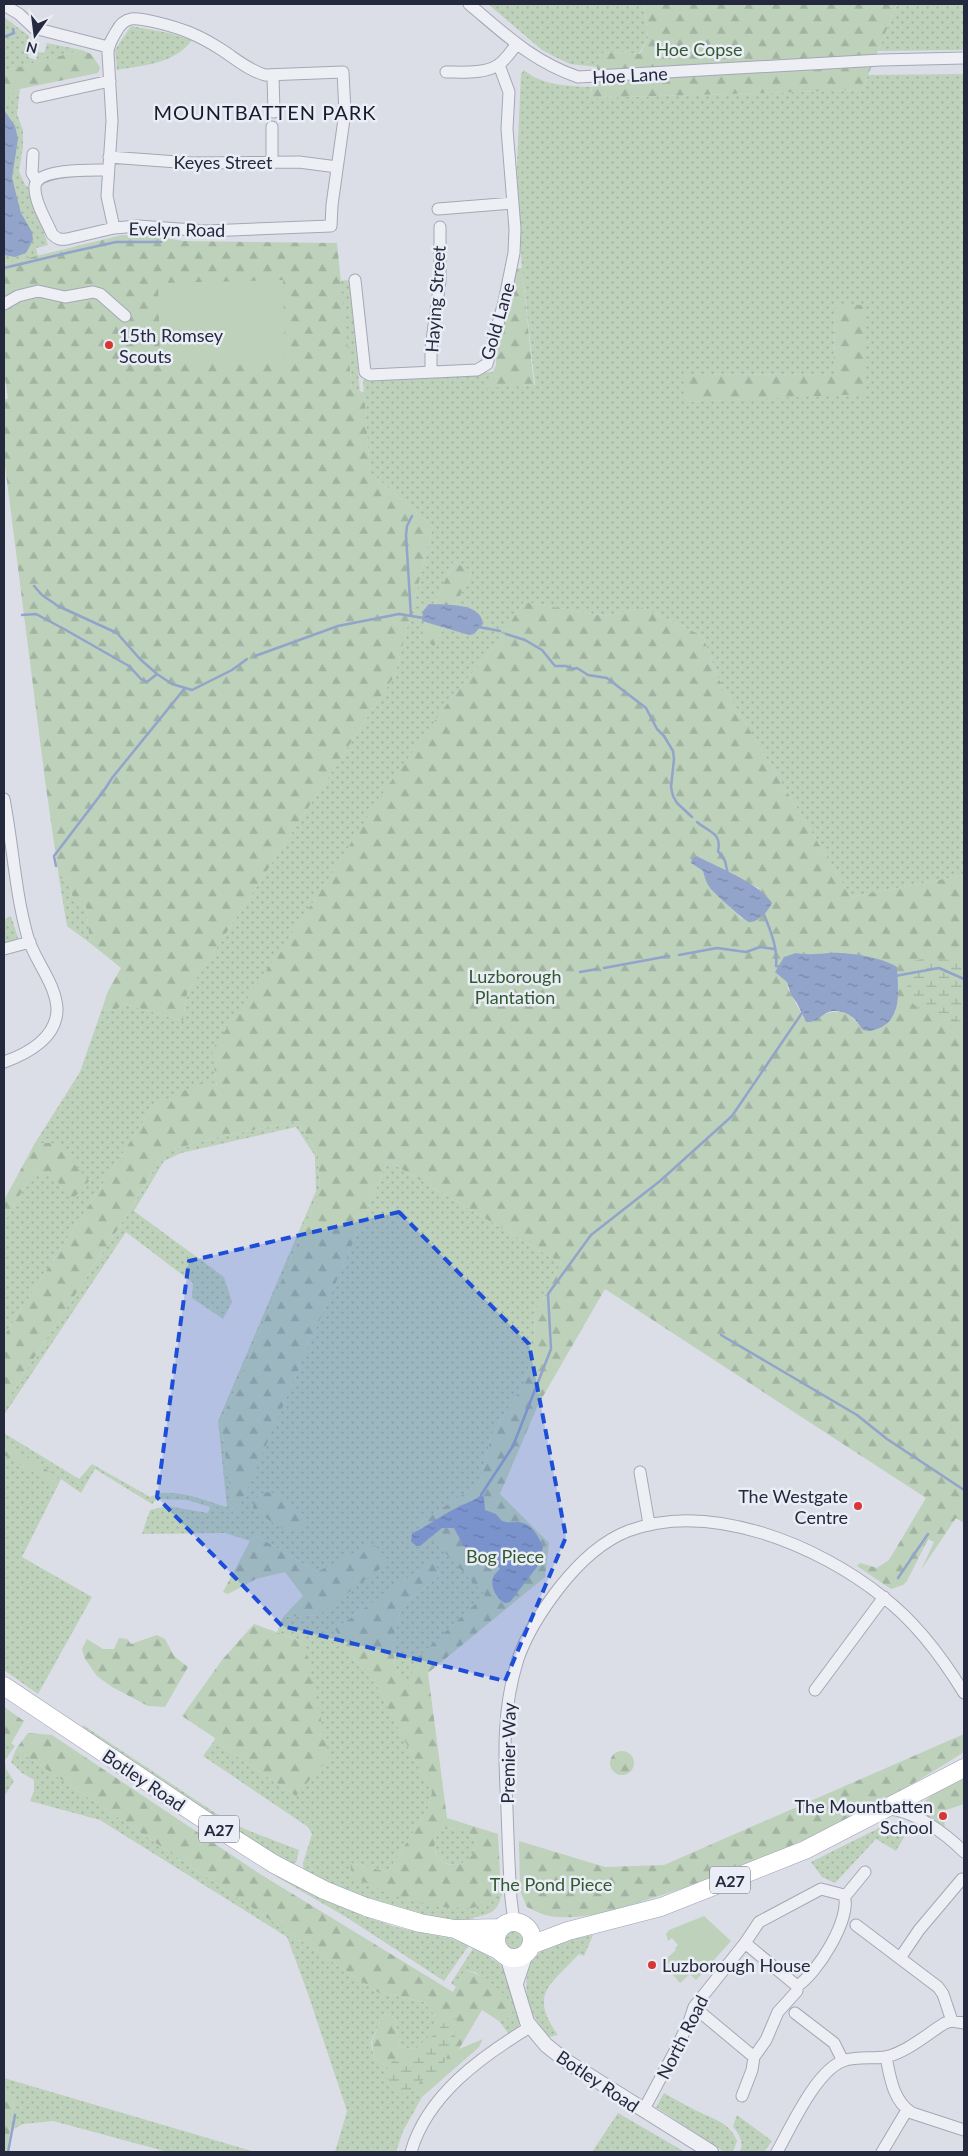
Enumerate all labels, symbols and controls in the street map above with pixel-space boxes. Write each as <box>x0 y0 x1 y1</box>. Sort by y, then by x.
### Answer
north arrow <box>10 10 60 60</box>
park label: Hoe Copse <box>655 38 743 60</box>
text: N <box>24 39 39 58</box>
street label: Hoe Lane <box>592 62 668 88</box>
district label: MOUNTBATTEN PARK <box>153 100 377 124</box>
street label: Keyes Street <box>174 151 273 173</box>
street label: Evelyn Road <box>129 217 225 241</box>
street label: Haying Street <box>420 244 450 353</box>
street label: Gold Lane <box>475 280 519 362</box>
place label: 15th Romsey Scouts <box>119 324 224 367</box>
marker: 15th Romsey Scouts <box>103 339 115 351</box>
park label: Luzborough Plantation <box>468 965 562 1008</box>
place label: The Westgate Centre <box>738 1485 848 1528</box>
marker: The Westgate Centre <box>852 1500 864 1512</box>
park label: Bog Piece <box>466 1545 544 1567</box>
street label: Premier Way <box>496 1702 520 1804</box>
street label: Botley Road <box>99 1744 189 1816</box>
place label: The Mountbatten School <box>795 1795 933 1838</box>
marker: The Mountbatten School <box>937 1810 949 1822</box>
road number: A27 <box>199 1816 239 1842</box>
road number: A27 <box>710 1866 750 1894</box>
park label: The Pond Piece <box>490 1873 612 1895</box>
place label: Luzborough House <box>662 1954 811 1976</box>
marker: Luzborough House <box>646 1959 658 1971</box>
street label: North Road <box>651 1991 713 2083</box>
street label: Botley Road <box>553 2045 643 2117</box>

